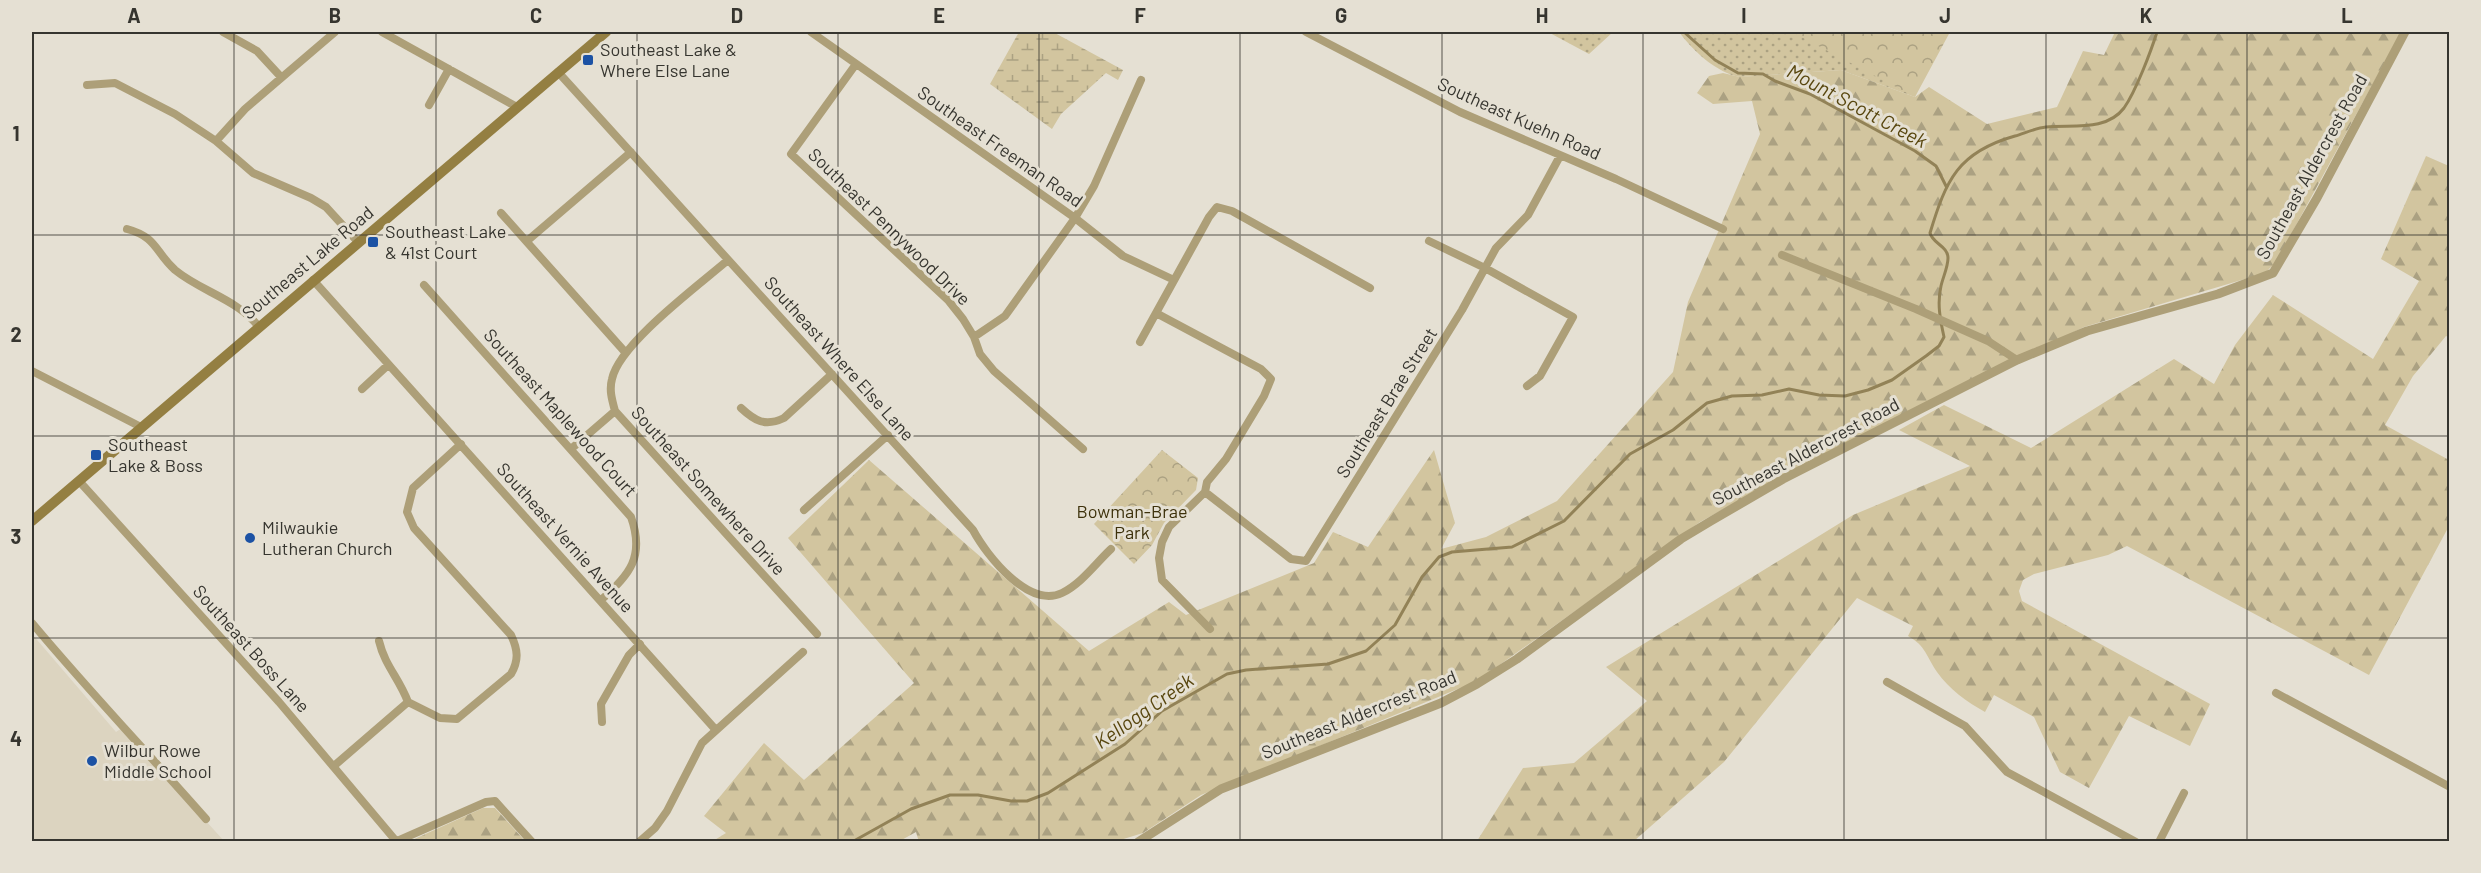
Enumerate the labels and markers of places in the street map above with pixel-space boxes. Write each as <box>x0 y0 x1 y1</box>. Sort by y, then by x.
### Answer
place label: Southeast Lake & Where Else Lane <box>600 38 737 81</box>
marker: Southeast Lake & Where Else Lane <box>581 53 595 67</box>
place label: Southeast Lake & 41st Court <box>385 220 506 263</box>
marker: Southeast Lake & 41st Court <box>366 235 380 249</box>
place label: Southeast Lake & Boss <box>108 433 203 476</box>
marker: Southeast Lake & Boss <box>89 448 103 462</box>
place label: Milwaukie Lutheran Church <box>262 516 392 559</box>
marker: Milwaukie Lutheran Church <box>243 531 257 545</box>
place label: Wilbur Rowe Middle School <box>104 739 212 782</box>
marker: Wilbur Rowe Middle School <box>85 754 99 768</box>

